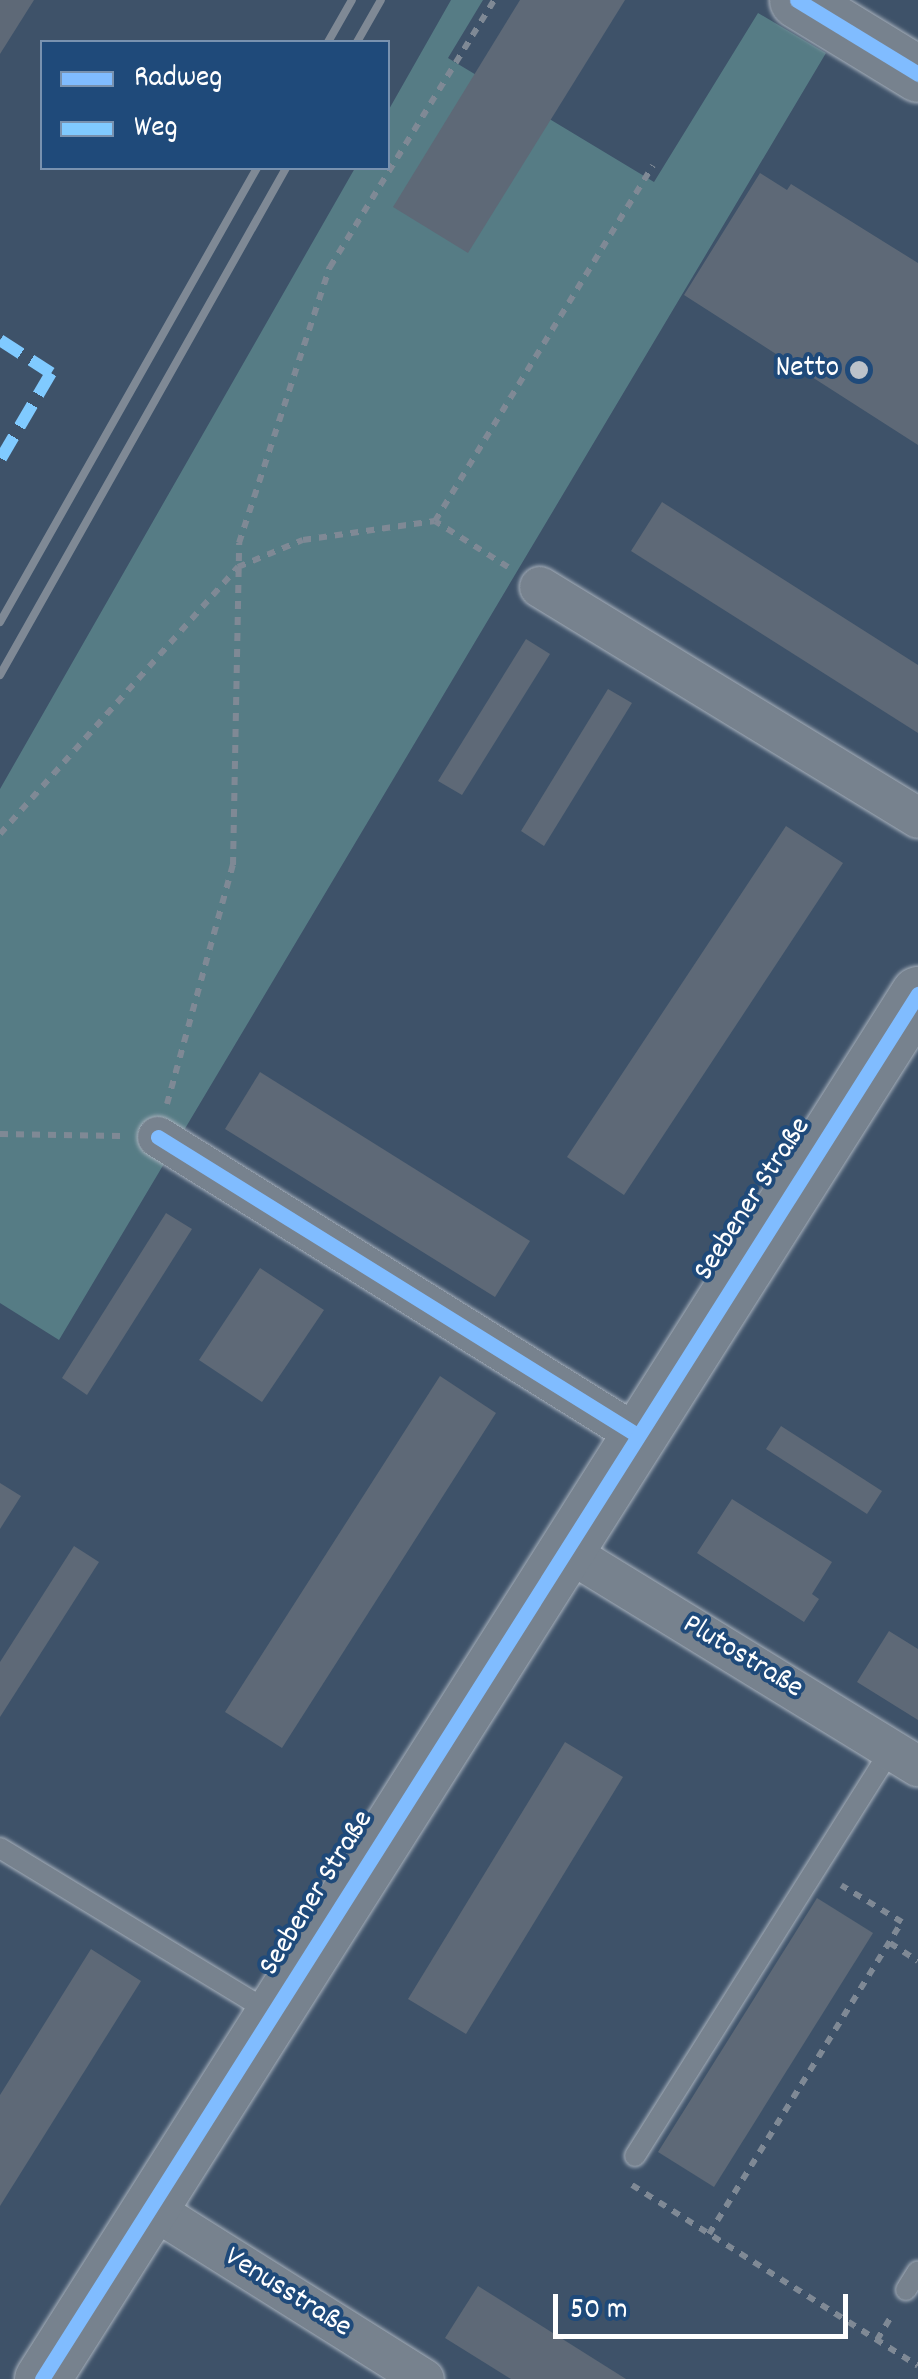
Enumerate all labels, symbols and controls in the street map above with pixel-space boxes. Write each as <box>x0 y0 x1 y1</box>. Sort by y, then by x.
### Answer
legend <box>40 40 390 170</box>
text: Radweg <box>134 58 222 101</box>
text: Weg <box>134 108 178 151</box>
place label: Netto <box>775 352 839 388</box>
marker: Netto <box>848 359 870 381</box>
street label: Seebener Straße <box>688 1111 820 1289</box>
street label: Plutostraße <box>675 1608 809 1708</box>
street label: Seebener Straße <box>253 1805 383 1983</box>
street label: Venusstraße <box>217 2241 357 2347</box>
scale bar <box>558 2274 853 2336</box>
text: 50 m <box>570 2290 628 2333</box>

